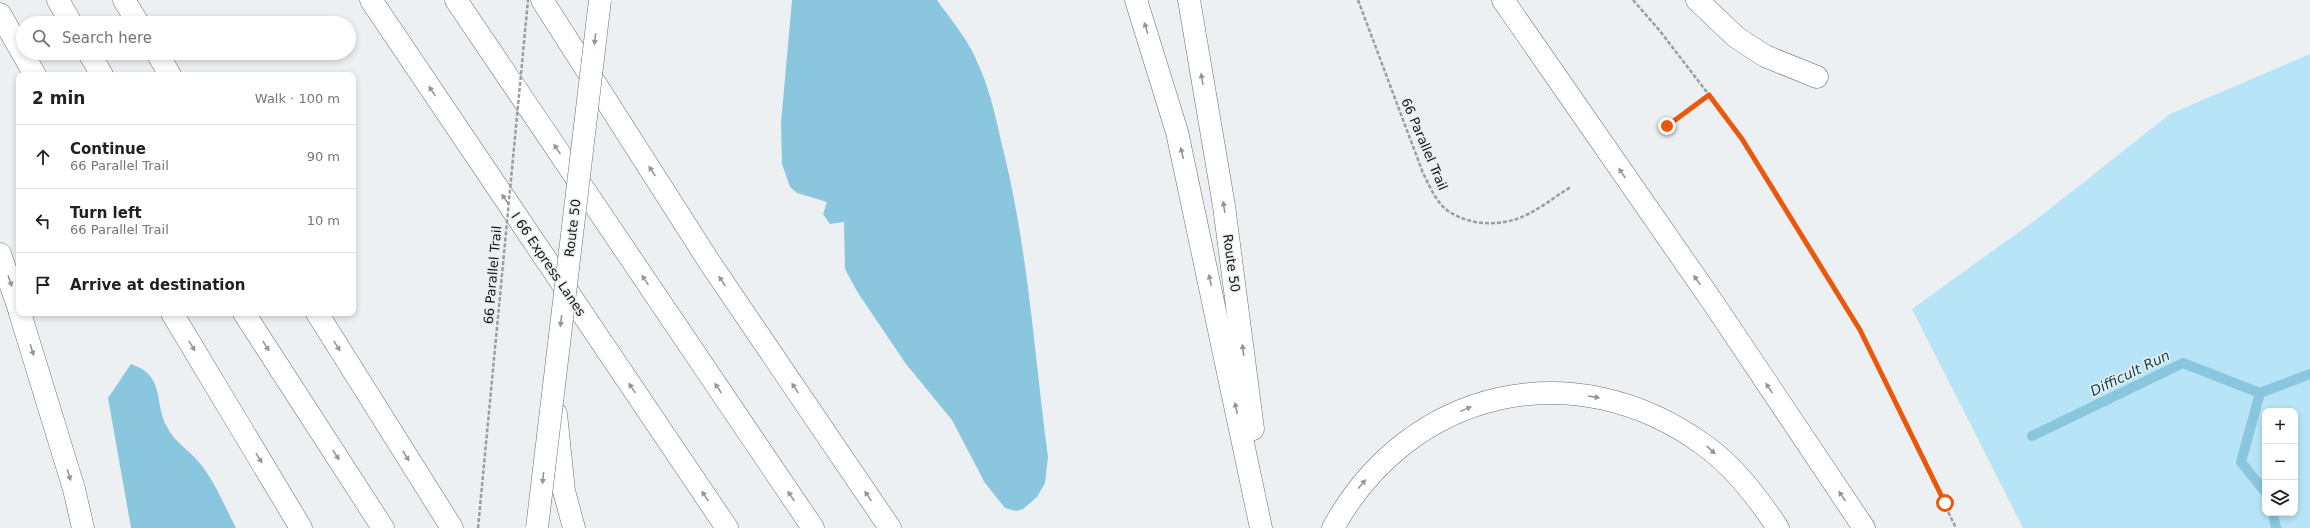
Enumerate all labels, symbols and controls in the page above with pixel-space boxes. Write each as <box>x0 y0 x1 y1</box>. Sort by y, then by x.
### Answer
search box <box>16 16 356 60</box>
one-way arrow <box>1143 22 1149 34</box>
icon: search <box>30 27 52 49</box>
text: Search here <box>62 29 152 47</box>
one-way arrow <box>592 33 598 45</box>
one-way arrow <box>1199 73 1205 85</box>
one-way arrow <box>428 86 436 96</box>
text: 2 min <box>32 88 85 108</box>
text: Walk · 100 m <box>255 91 340 106</box>
street label: 66 Parallel Trail <box>1398 96 1451 193</box>
route end <box>1658 117 1676 135</box>
text: Continue <box>70 140 146 158</box>
one-way arrow <box>553 144 561 155</box>
icon: ahead <box>32 146 54 168</box>
one-way arrow <box>1178 147 1184 159</box>
text: 90 m <box>307 149 340 164</box>
text: 66 Parallel Trail <box>70 158 169 173</box>
one-way arrow <box>648 166 656 177</box>
one-way arrow <box>1618 168 1626 179</box>
one-way arrow <box>501 194 509 204</box>
street label: Route 50 <box>561 198 584 258</box>
one-way arrow <box>1221 201 1227 214</box>
text: Turn left <box>70 204 142 222</box>
icon: left <box>32 210 54 232</box>
street label: I 66 Express Lanes <box>508 210 589 319</box>
text: 10 m <box>307 213 340 228</box>
text: 66 Parallel Trail <box>70 222 169 237</box>
street label: 66 Parallel Trail <box>481 225 504 325</box>
street label: Route 50 <box>1220 233 1243 293</box>
icon: arrive <box>32 274 54 296</box>
one-way arrow <box>642 274 649 286</box>
one-way arrow <box>1206 274 1212 286</box>
one-way arrow <box>719 275 726 286</box>
one-way arrow <box>1693 275 1701 285</box>
one-way arrow <box>7 276 13 288</box>
text: Arrive at destination <box>70 276 245 294</box>
one-way arrow <box>558 315 564 327</box>
one-way arrow <box>262 340 269 352</box>
one-way arrow <box>334 340 341 352</box>
one-way arrow <box>188 341 196 351</box>
one-way arrow <box>29 344 35 356</box>
one-way arrow <box>1240 344 1247 356</box>
water label: Difficult Run <box>2088 347 2172 399</box>
one-way arrow <box>792 382 799 394</box>
one-way arrow <box>628 383 636 393</box>
one-way arrow <box>714 383 722 393</box>
one-way arrow <box>1765 383 1773 393</box>
one-way arrow <box>1588 394 1600 400</box>
one-way arrow <box>1233 401 1239 414</box>
one-way arrow <box>1460 405 1472 411</box>
map controls <box>2262 408 2298 516</box>
button: + <box>2262 408 2298 444</box>
button: − <box>2262 444 2298 480</box>
one-way arrow <box>1705 446 1716 455</box>
one-way arrow <box>332 450 340 460</box>
one-way arrow <box>403 450 410 462</box>
one-way arrow <box>255 453 263 463</box>
one-way arrow <box>66 469 72 481</box>
one-way arrow <box>540 472 546 484</box>
one-way arrow <box>1358 479 1367 489</box>
button: layers <box>2262 480 2298 516</box>
one-way arrow <box>701 490 709 501</box>
one-way arrow <box>787 490 795 501</box>
one-way arrow <box>865 490 872 502</box>
one-way arrow <box>1838 490 1846 501</box>
route start <box>1936 494 1954 512</box>

